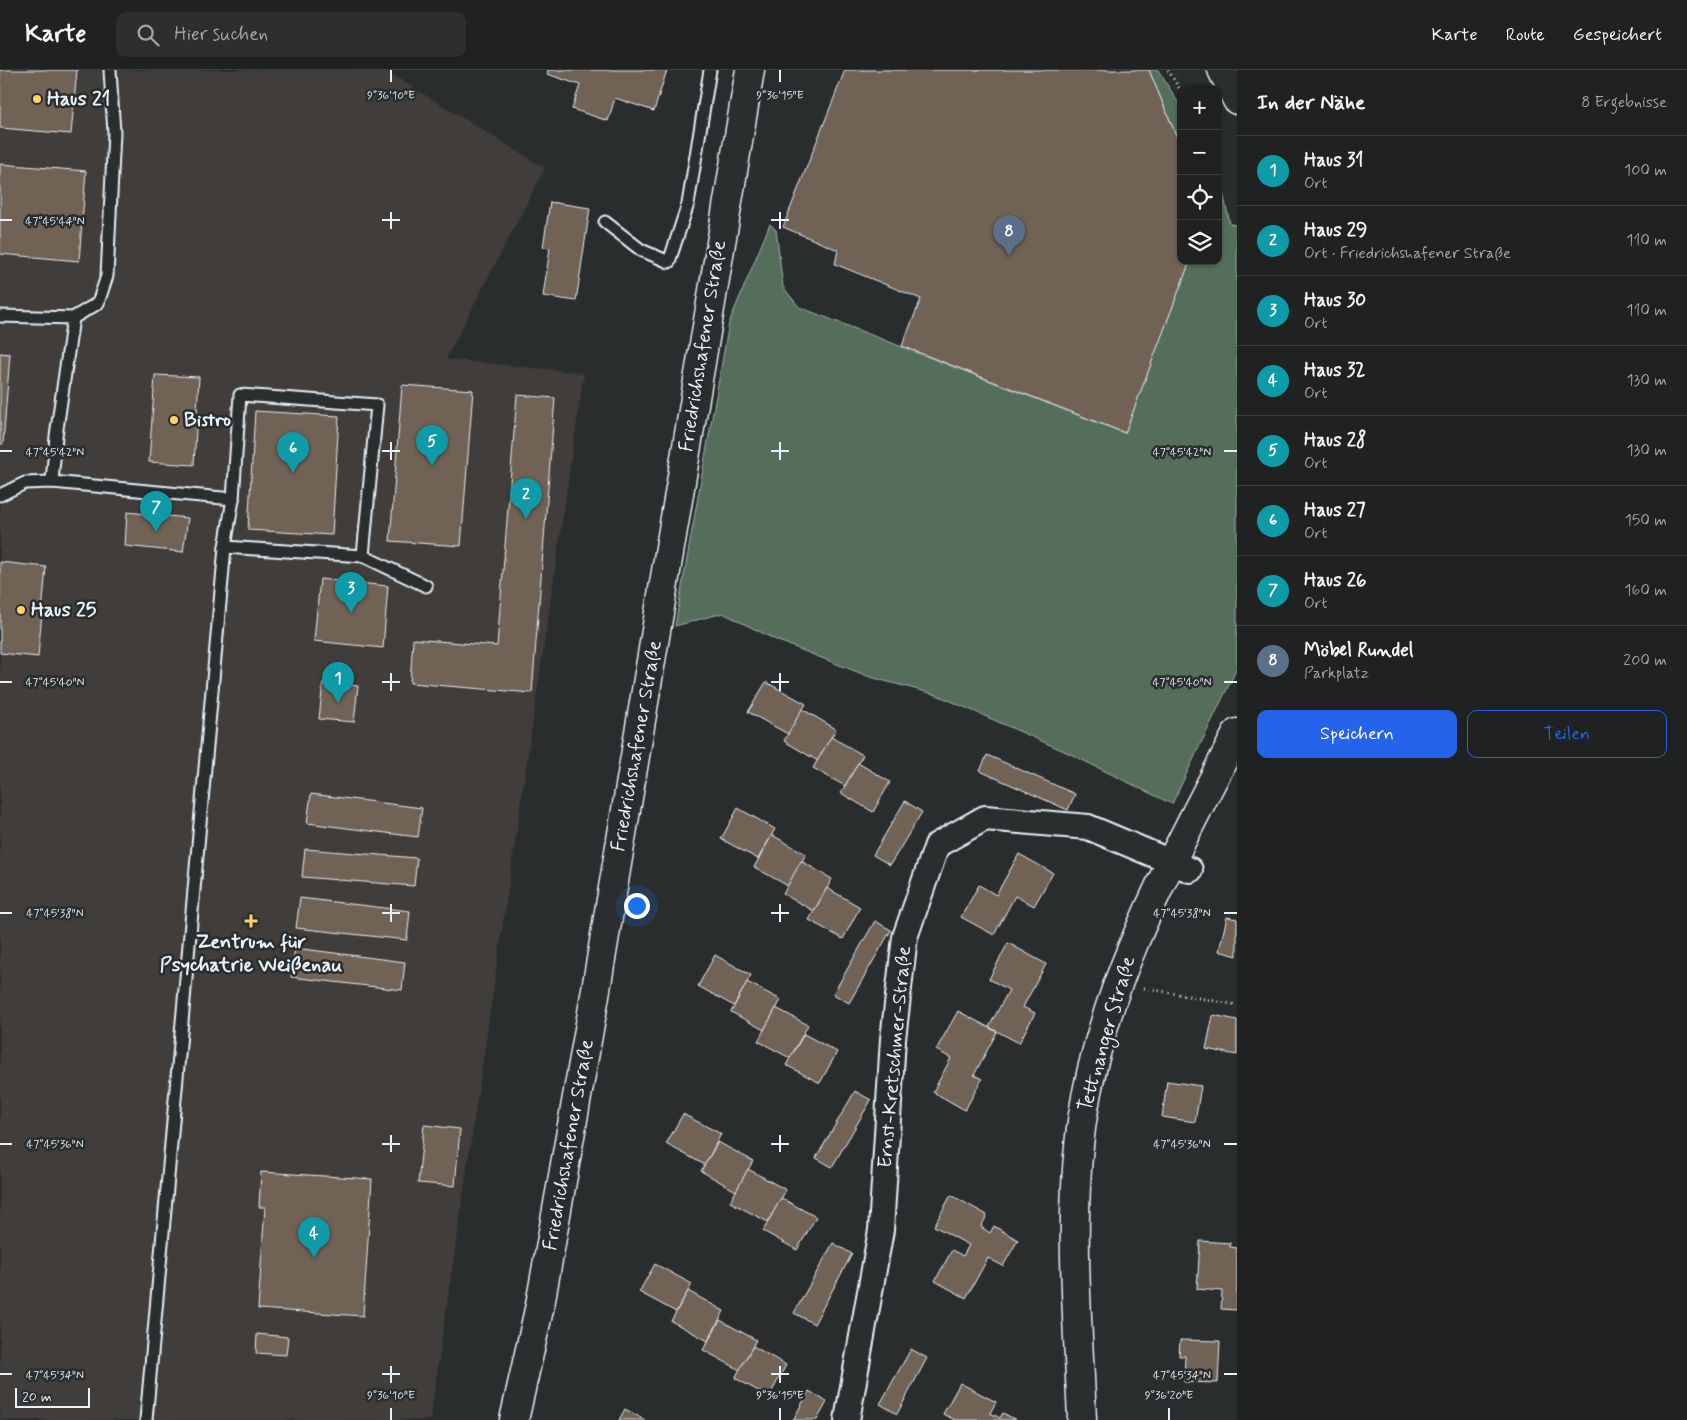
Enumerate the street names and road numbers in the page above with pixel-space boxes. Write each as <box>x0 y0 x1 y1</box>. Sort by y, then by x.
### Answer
street label: Friedrichshafener Straße <box>673 238 733 454</box>
street label: Friedrichshafener Straße <box>605 638 669 854</box>
street label: Ernst-Kretschmer-Straße <box>872 945 918 1169</box>
street label: Tettnanger Straße <box>1072 953 1143 1115</box>
street label: Friedrichshafener Straße <box>537 1037 601 1253</box>

